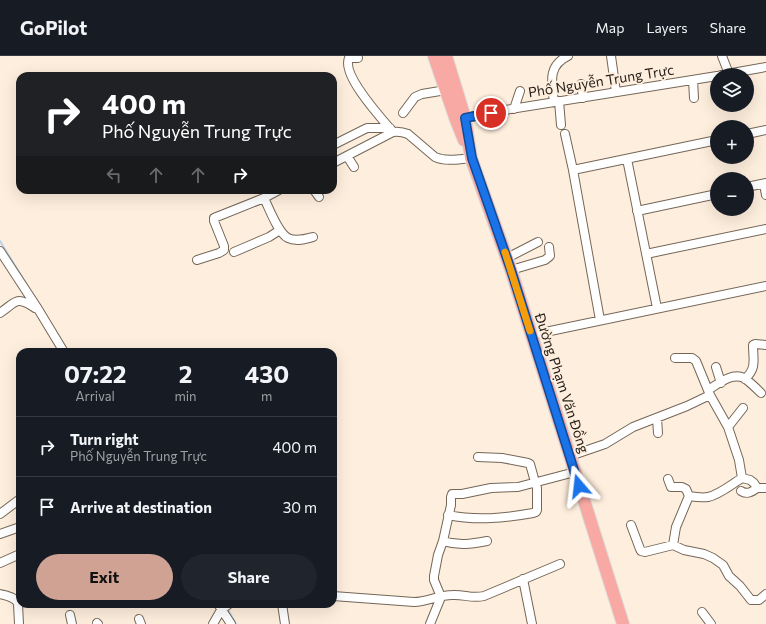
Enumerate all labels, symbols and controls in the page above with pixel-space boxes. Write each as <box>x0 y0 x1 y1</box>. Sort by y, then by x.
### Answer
text: GoPilot <box>20 16 87 39</box>
text: Map <box>596 19 624 36</box>
text: Layers <box>646 19 688 36</box>
text: Share <box>710 19 746 36</box>
street label: Phố Nguyễn Trung Trực <box>527 61 675 100</box>
map controls <box>710 68 754 216</box>
button: layers <box>710 68 754 112</box>
text: 400 m <box>102 86 186 120</box>
icon: right <box>36 88 88 140</box>
pin <box>474 96 508 130</box>
icon: arrive <box>480 102 502 124</box>
text: Phố Nguyễn Trung Trực <box>102 120 292 142</box>
button: + <box>710 120 754 164</box>
icon: left <box>103 164 125 186</box>
icon: ahead <box>145 164 167 186</box>
icon: ahead <box>187 164 209 186</box>
icon: right <box>229 164 251 186</box>
button: − <box>710 172 754 216</box>
street label: Đường Phạm Văn Đồng <box>531 310 593 455</box>
text: 07:22 <box>64 359 126 388</box>
text: 2 <box>179 359 192 388</box>
text: 430 <box>244 359 289 388</box>
text: Arrival <box>76 388 115 404</box>
text: min <box>174 388 197 404</box>
text: m <box>261 388 272 404</box>
text: Turn right <box>70 430 139 448</box>
icon: right <box>36 436 58 458</box>
text: 400 m <box>272 438 317 456</box>
text: Phố Nguyễn Trung Trực <box>70 448 207 464</box>
position arrow <box>558 465 600 507</box>
icon: arrive <box>36 496 58 518</box>
text: Arrive at destination <box>70 498 212 516</box>
text: 30 m <box>283 498 317 516</box>
button: Exit <box>36 554 173 600</box>
button: Share <box>181 554 317 600</box>

